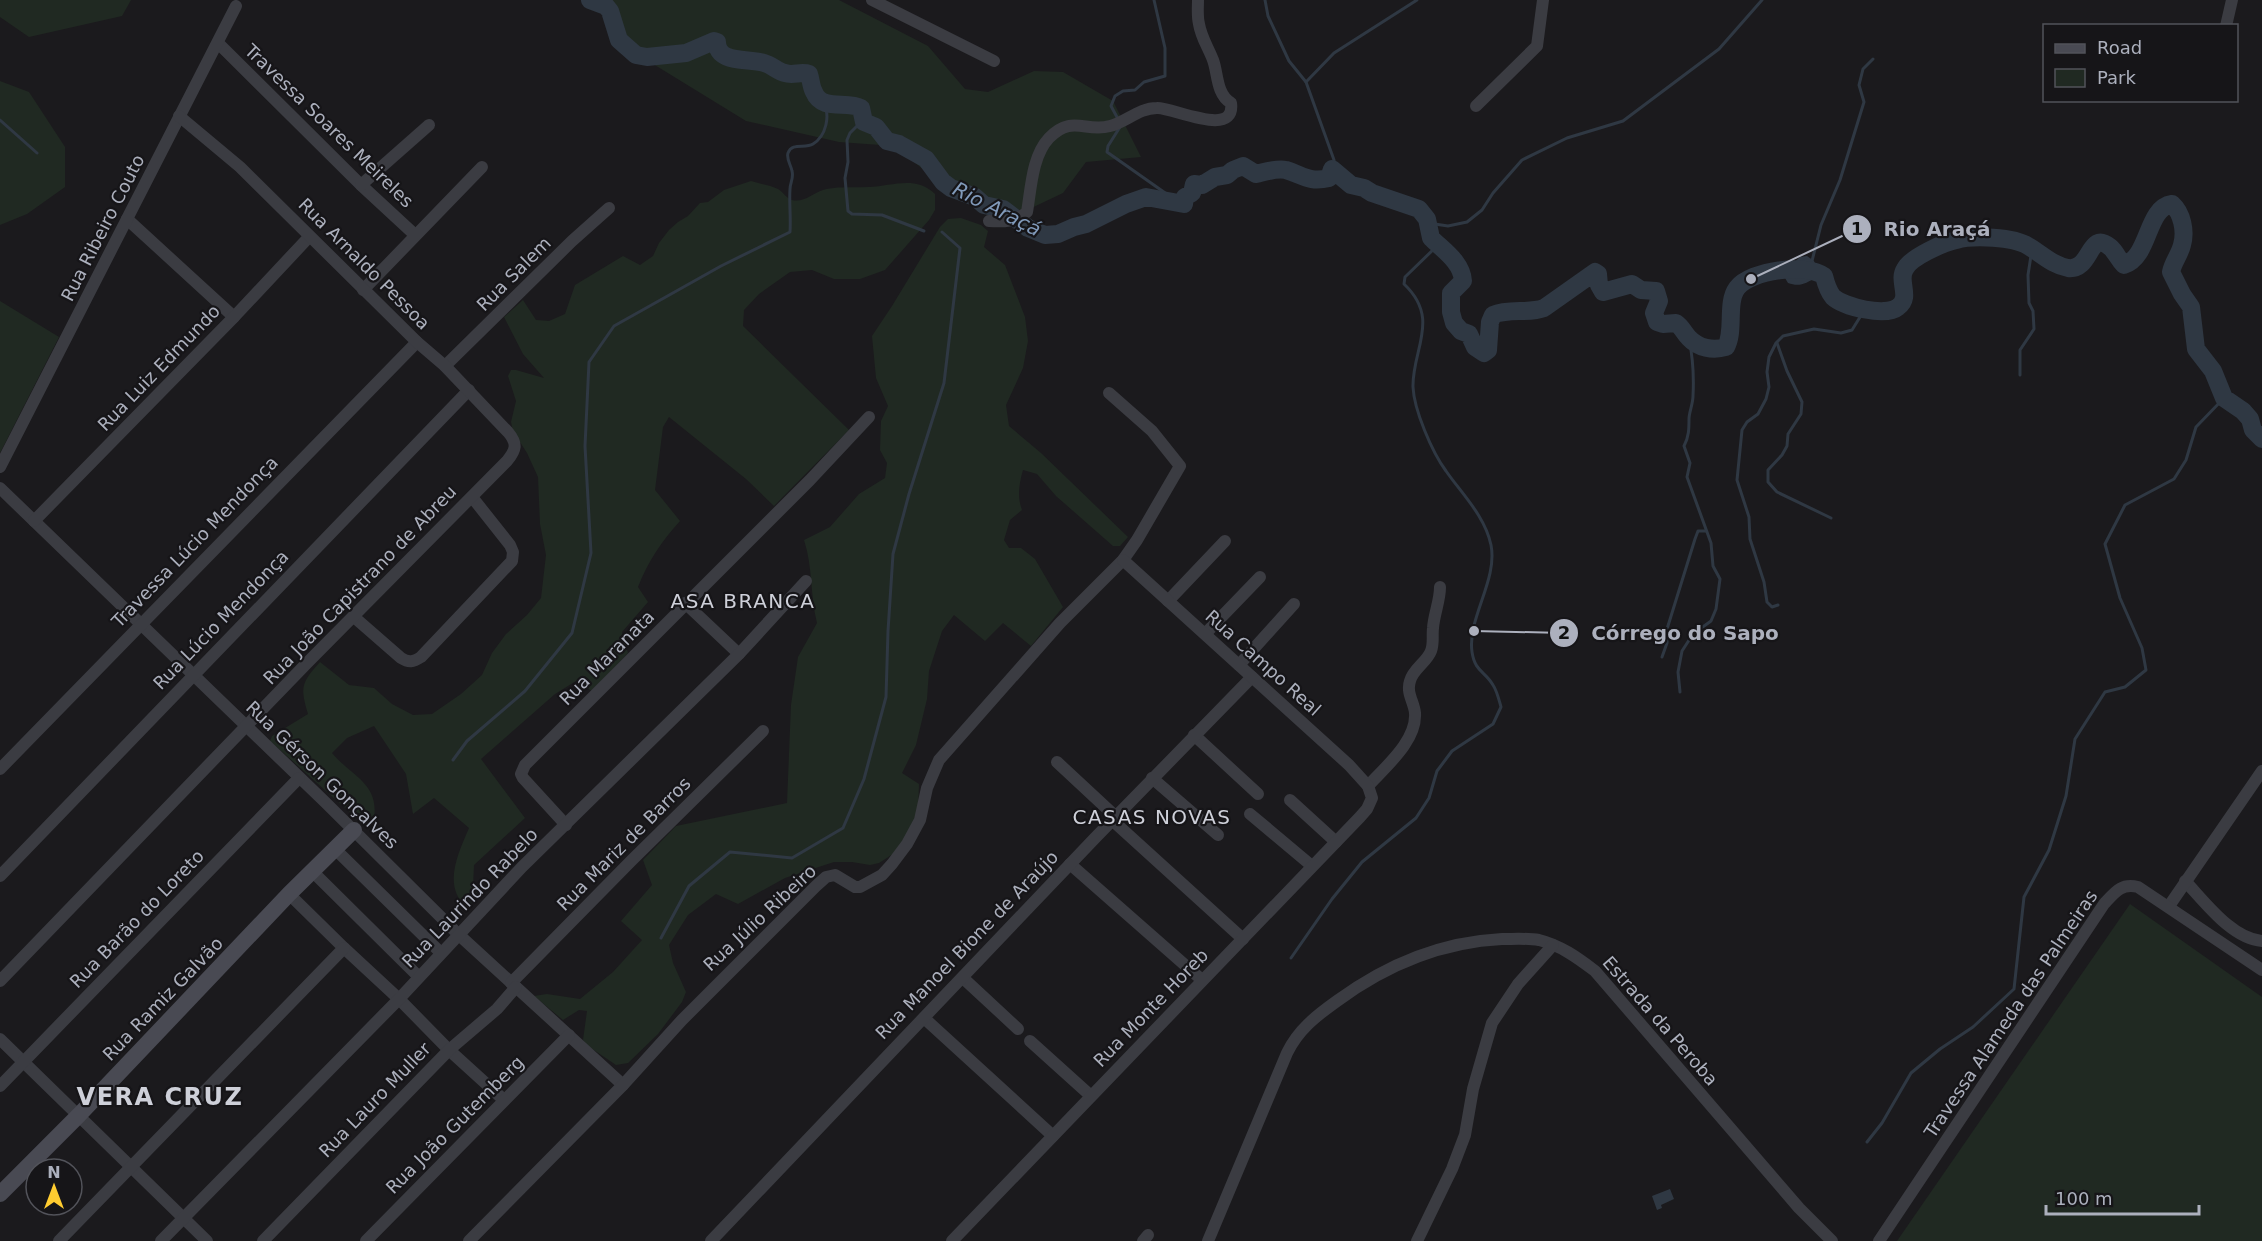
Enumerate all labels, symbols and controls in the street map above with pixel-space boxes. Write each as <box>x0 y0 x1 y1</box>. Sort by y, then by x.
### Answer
legend <box>2043 24 2238 102</box>
text: Road <box>2097 37 2142 58</box>
street label: Travessa Soares Meireles <box>240 39 418 212</box>
text: Park <box>2097 67 2136 88</box>
street label: Rua Ribeiro Couto <box>57 151 149 305</box>
water label: Rio Araçá <box>949 177 1045 241</box>
street label: Rua Arnaldo Pessoa <box>294 194 434 334</box>
callout: Rio Araçá <box>1842 210 2003 248</box>
text: Rio Araçá <box>1883 217 1991 241</box>
text: 1 <box>1851 218 1863 239</box>
street label: Rua Salem <box>472 232 555 315</box>
street label: Rua Luiz Edmundo <box>93 300 224 435</box>
street label: Travessa Lúcio Mendonça <box>107 452 282 632</box>
street label: Rua João Capistrano de Abreu <box>259 481 460 688</box>
street label: Rua Lúcio Mendonça <box>149 546 293 694</box>
district label: ASA BRANCA <box>671 589 815 613</box>
street label: Rua Campo Real <box>1201 605 1325 720</box>
street label: Rua Maranata <box>555 606 658 709</box>
callout: Córrego do Sapo <box>1549 614 1791 652</box>
text: Córrego do Sapo <box>1591 621 1779 645</box>
text: 2 <box>1558 622 1570 643</box>
street label: Rua Gérson Gonçalves <box>242 697 403 853</box>
street label: Rua Mariz de Barros <box>553 773 695 915</box>
district label: CASAS NOVAS <box>1072 805 1232 829</box>
street label: Rua Laurindo Rabelo <box>398 823 542 972</box>
street label: Rua Barão do Loreto <box>65 845 208 992</box>
street label: Rua Manoel Bione de Araújo <box>871 846 1062 1043</box>
street label: Rua Júlio Ribeiro <box>699 860 820 975</box>
street label: Travessa Alameda das Palmeiras <box>1919 886 2102 1142</box>
street label: Rua Ramiz Galvão <box>98 933 227 1065</box>
street label: Rua Monte Horeb <box>1089 944 1212 1071</box>
street label: Estrada da Peroba <box>1599 952 1722 1090</box>
street label: Rua Lauro Muller <box>314 1037 435 1161</box>
street label: Rua João Gutemberg <box>381 1051 528 1198</box>
district label: VERA CRUZ <box>77 1083 243 1111</box>
north arrow <box>24 1157 84 1217</box>
text: N <box>47 1163 61 1182</box>
scale bar <box>2046 1178 2199 1216</box>
text: 100 m <box>2055 1188 2113 1209</box>

